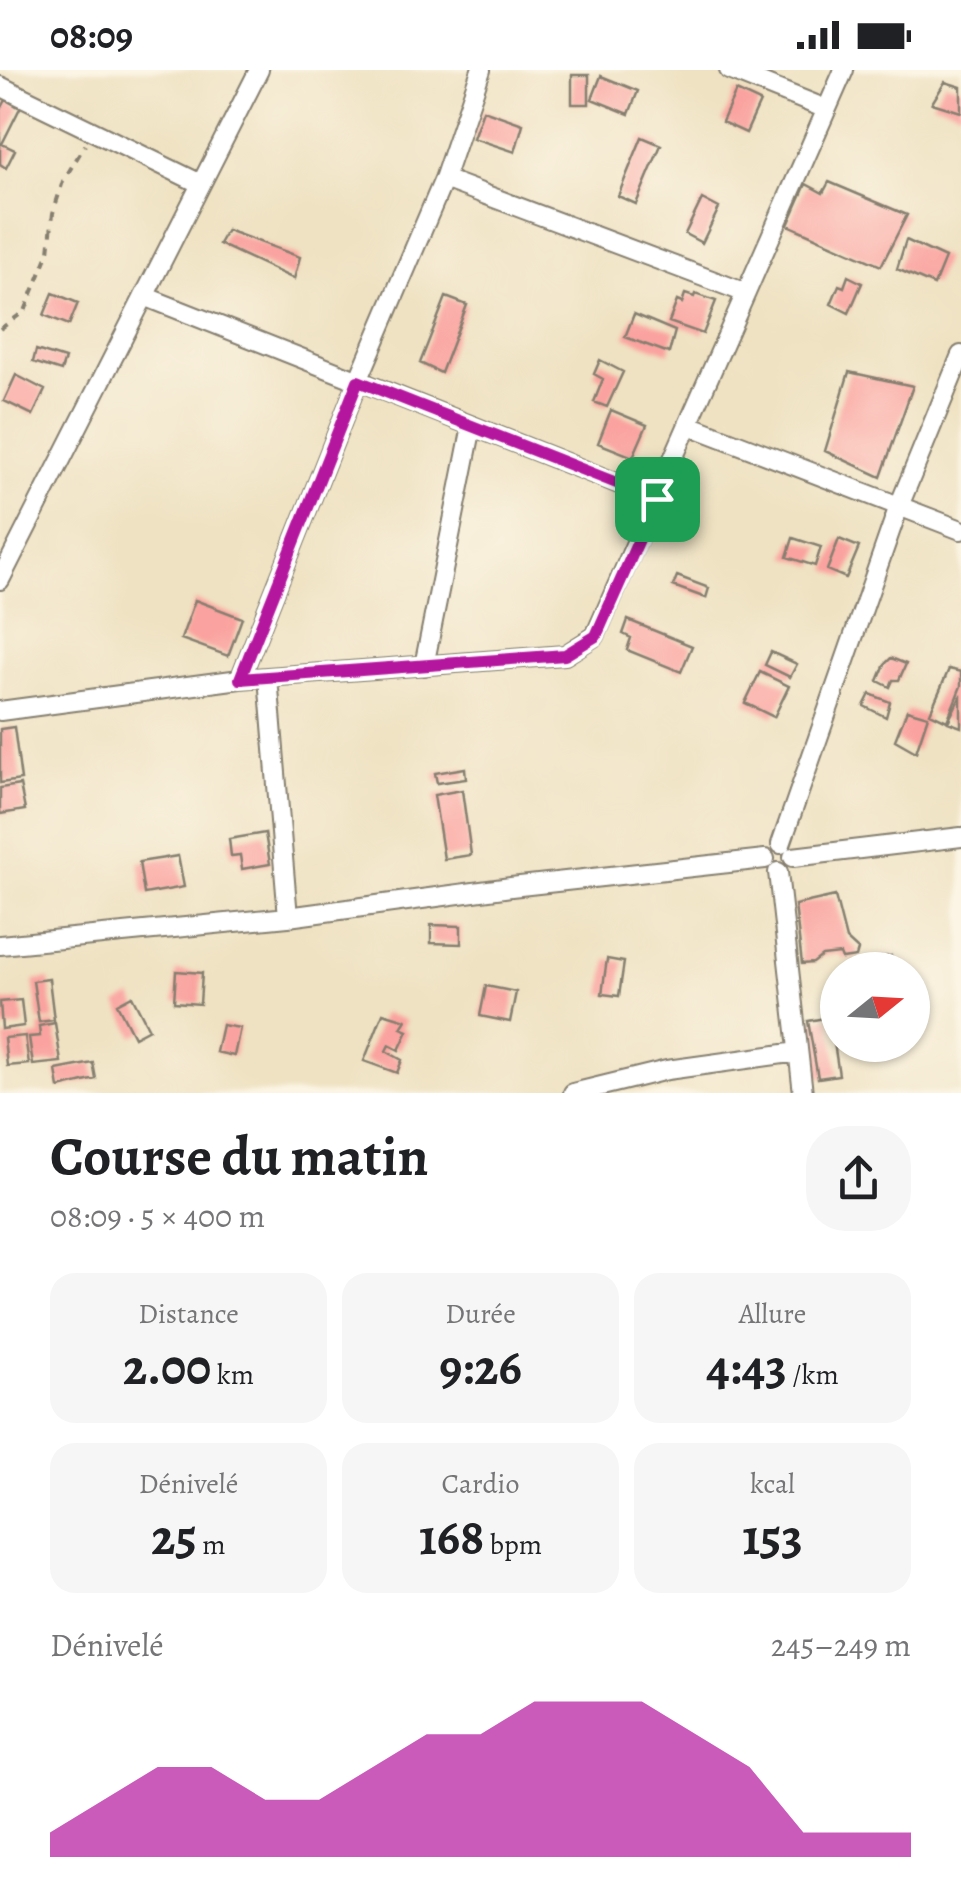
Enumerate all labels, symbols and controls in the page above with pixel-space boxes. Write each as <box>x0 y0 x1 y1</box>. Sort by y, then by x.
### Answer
text: 08:09 <box>50 9 133 61</box>
pin <box>615 457 700 542</box>
icon: arrive <box>630 472 685 527</box>
north arrow <box>820 952 930 1062</box>
map controls <box>820 952 930 1062</box>
text: Course du matin <box>50 1119 428 1194</box>
button: share <box>806 1126 911 1231</box>
text: 08:09 · 5 × 400 m <box>50 1194 265 1238</box>
text: Distance <box>138 1295 239 1333</box>
text: Durée <box>445 1295 516 1333</box>
text: Allure <box>739 1295 806 1333</box>
text: 2.00 <box>123 1333 211 1401</box>
text: 9:26 <box>439 1333 522 1401</box>
text: 4:43 <box>706 1333 787 1401</box>
text: km <box>211 1356 254 1394</box>
text: /km <box>787 1356 839 1394</box>
text: Dénivelé <box>139 1465 238 1503</box>
text: Cardio <box>442 1465 519 1503</box>
text: kcal <box>750 1465 795 1503</box>
text: 25 <box>151 1503 197 1571</box>
text: 168 <box>419 1503 484 1571</box>
text: 153 <box>742 1503 803 1571</box>
text: m <box>197 1526 226 1564</box>
text: bpm <box>484 1526 542 1564</box>
text: Dénivelé <box>50 1623 164 1667</box>
text: 245–249 m <box>771 1623 911 1667</box>

